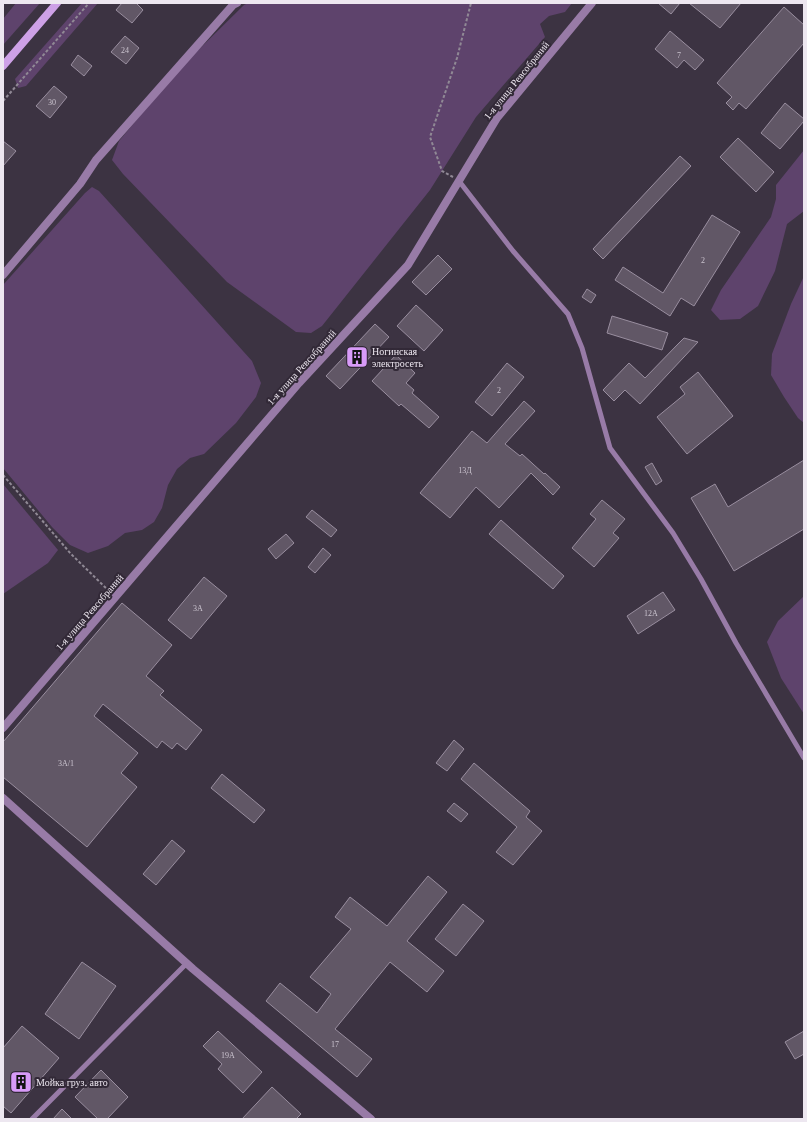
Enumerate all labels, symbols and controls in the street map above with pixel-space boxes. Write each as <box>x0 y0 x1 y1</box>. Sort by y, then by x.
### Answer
street label: 1-я улица Ревсобраний <box>482 39 552 122</box>
house number: 24 <box>121 46 129 55</box>
house number: 7 <box>677 51 681 60</box>
house number: 30 <box>48 98 56 107</box>
house number: 2 <box>701 256 705 265</box>
street label: 1-я улица Ревсобраний <box>265 327 338 407</box>
building icon: Ногинская электросеть <box>344 344 370 370</box>
place label: Ногинская электросеть <box>372 346 423 369</box>
house number: 2 <box>497 386 501 395</box>
house number: 13Д <box>458 466 472 475</box>
street label: 1-я улица Ревсобраний <box>53 572 126 653</box>
house number: 3А <box>193 604 203 613</box>
house number: 12А <box>644 609 658 618</box>
house number: 3А/1 <box>58 759 74 768</box>
house number: 17 <box>331 1040 339 1049</box>
house number: 19А <box>221 1051 235 1060</box>
building icon: Мойка груз. авто <box>8 1069 34 1095</box>
place label: Мойка груз. авто <box>36 1077 108 1088</box>

